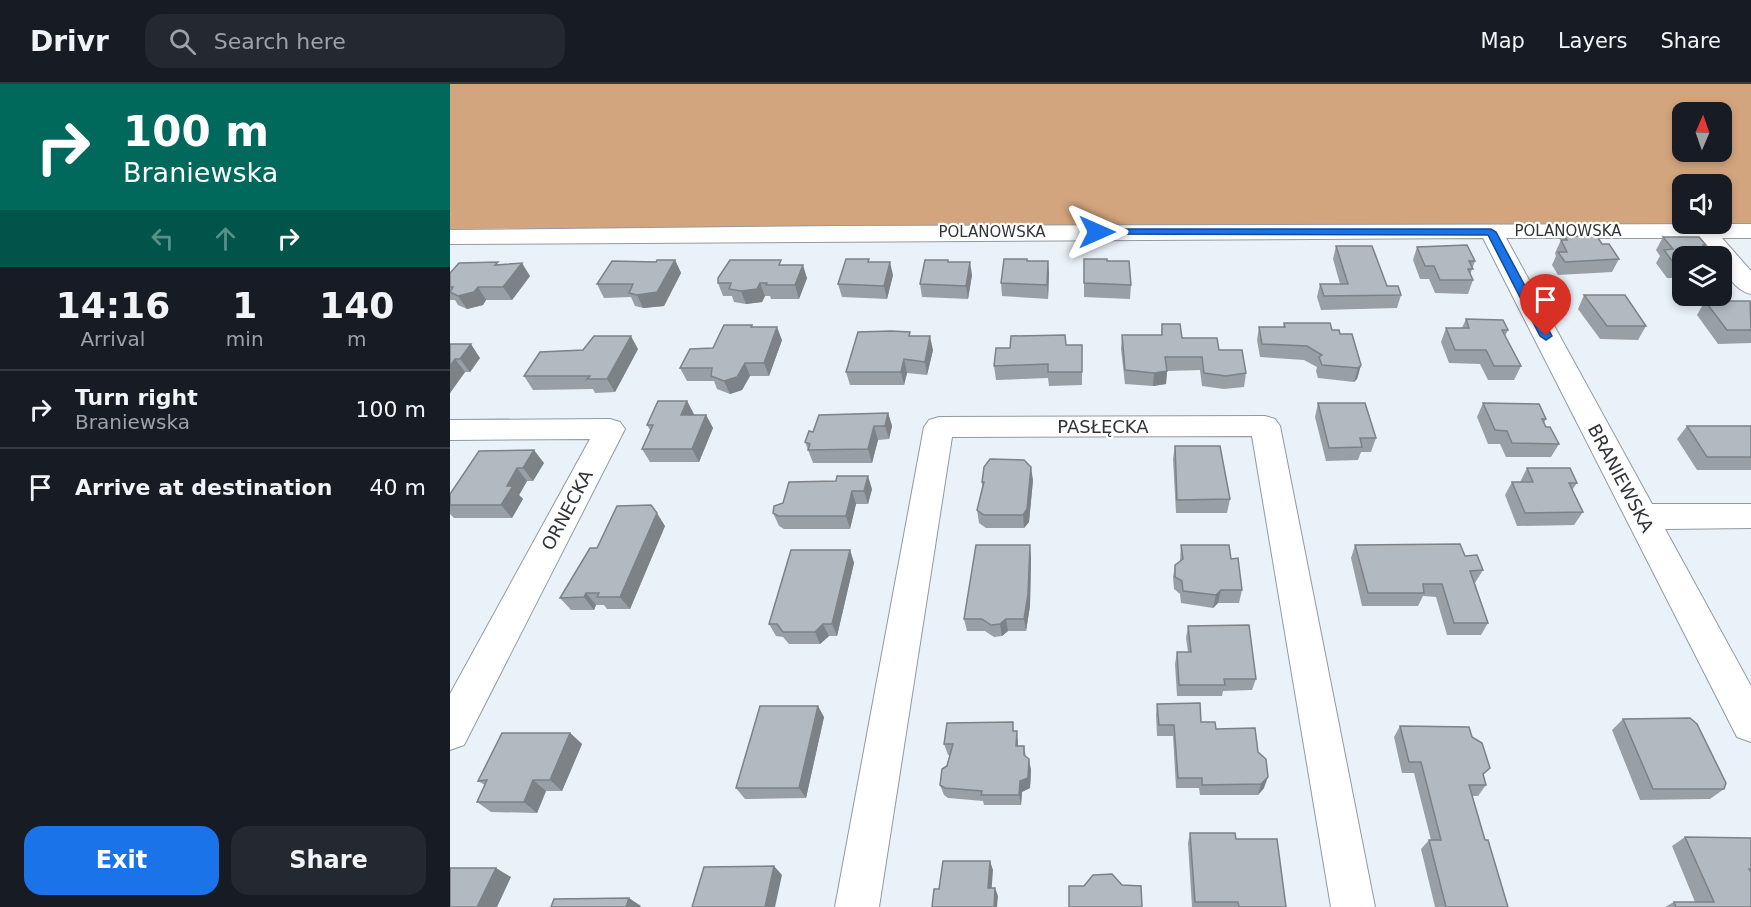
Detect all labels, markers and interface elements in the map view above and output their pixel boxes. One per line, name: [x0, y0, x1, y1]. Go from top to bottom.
search box: [145, 14, 565, 68]
text: Drivr: [30, 25, 109, 58]
icon: search: [166, 25, 199, 58]
text: Search here: [214, 29, 346, 54]
text: Map: [1481, 29, 1525, 53]
text: Layers: [1558, 29, 1627, 53]
text: Share: [1660, 29, 1721, 53]
north arrow: [1672, 102, 1732, 162]
map controls: [1672, 102, 1732, 306]
text: 100 m: [123, 107, 269, 156]
icon: right: [24, 108, 102, 186]
text: Braniewska: [123, 157, 278, 188]
button: sound: [1672, 174, 1732, 234]
position arrow: [1065, 200, 1129, 264]
icon: left: [146, 222, 179, 255]
icon: ahead: [209, 222, 242, 255]
icon: right: [272, 222, 305, 255]
street label: POLANOWSKA: [1514, 222, 1622, 240]
street label: POLANOWSKA: [938, 223, 1046, 241]
button: layers: [1672, 246, 1732, 306]
pin: [1520, 274, 1571, 336]
icon: arrive: [1529, 283, 1562, 316]
text: 14:16: [56, 285, 170, 326]
text: 1: [232, 285, 257, 326]
text: 140: [319, 285, 394, 326]
text: Arrival: [80, 327, 145, 351]
text: min: [226, 327, 264, 351]
text: m: [347, 327, 367, 351]
text: Turn right: [75, 385, 198, 410]
icon: right: [24, 393, 57, 426]
text: 100 m: [356, 397, 426, 422]
text: Braniewska: [75, 410, 190, 434]
street label: PASŁĘCKA: [1057, 416, 1149, 437]
street label: BRANIEWSKA: [1584, 420, 1659, 536]
street label: ORNECKA: [537, 466, 597, 554]
icon: arrive: [24, 471, 57, 504]
text: Arrive at destination: [75, 475, 332, 500]
text: 40 m: [370, 475, 426, 500]
button: Exit: [24, 826, 219, 895]
button: Share: [231, 826, 426, 895]

